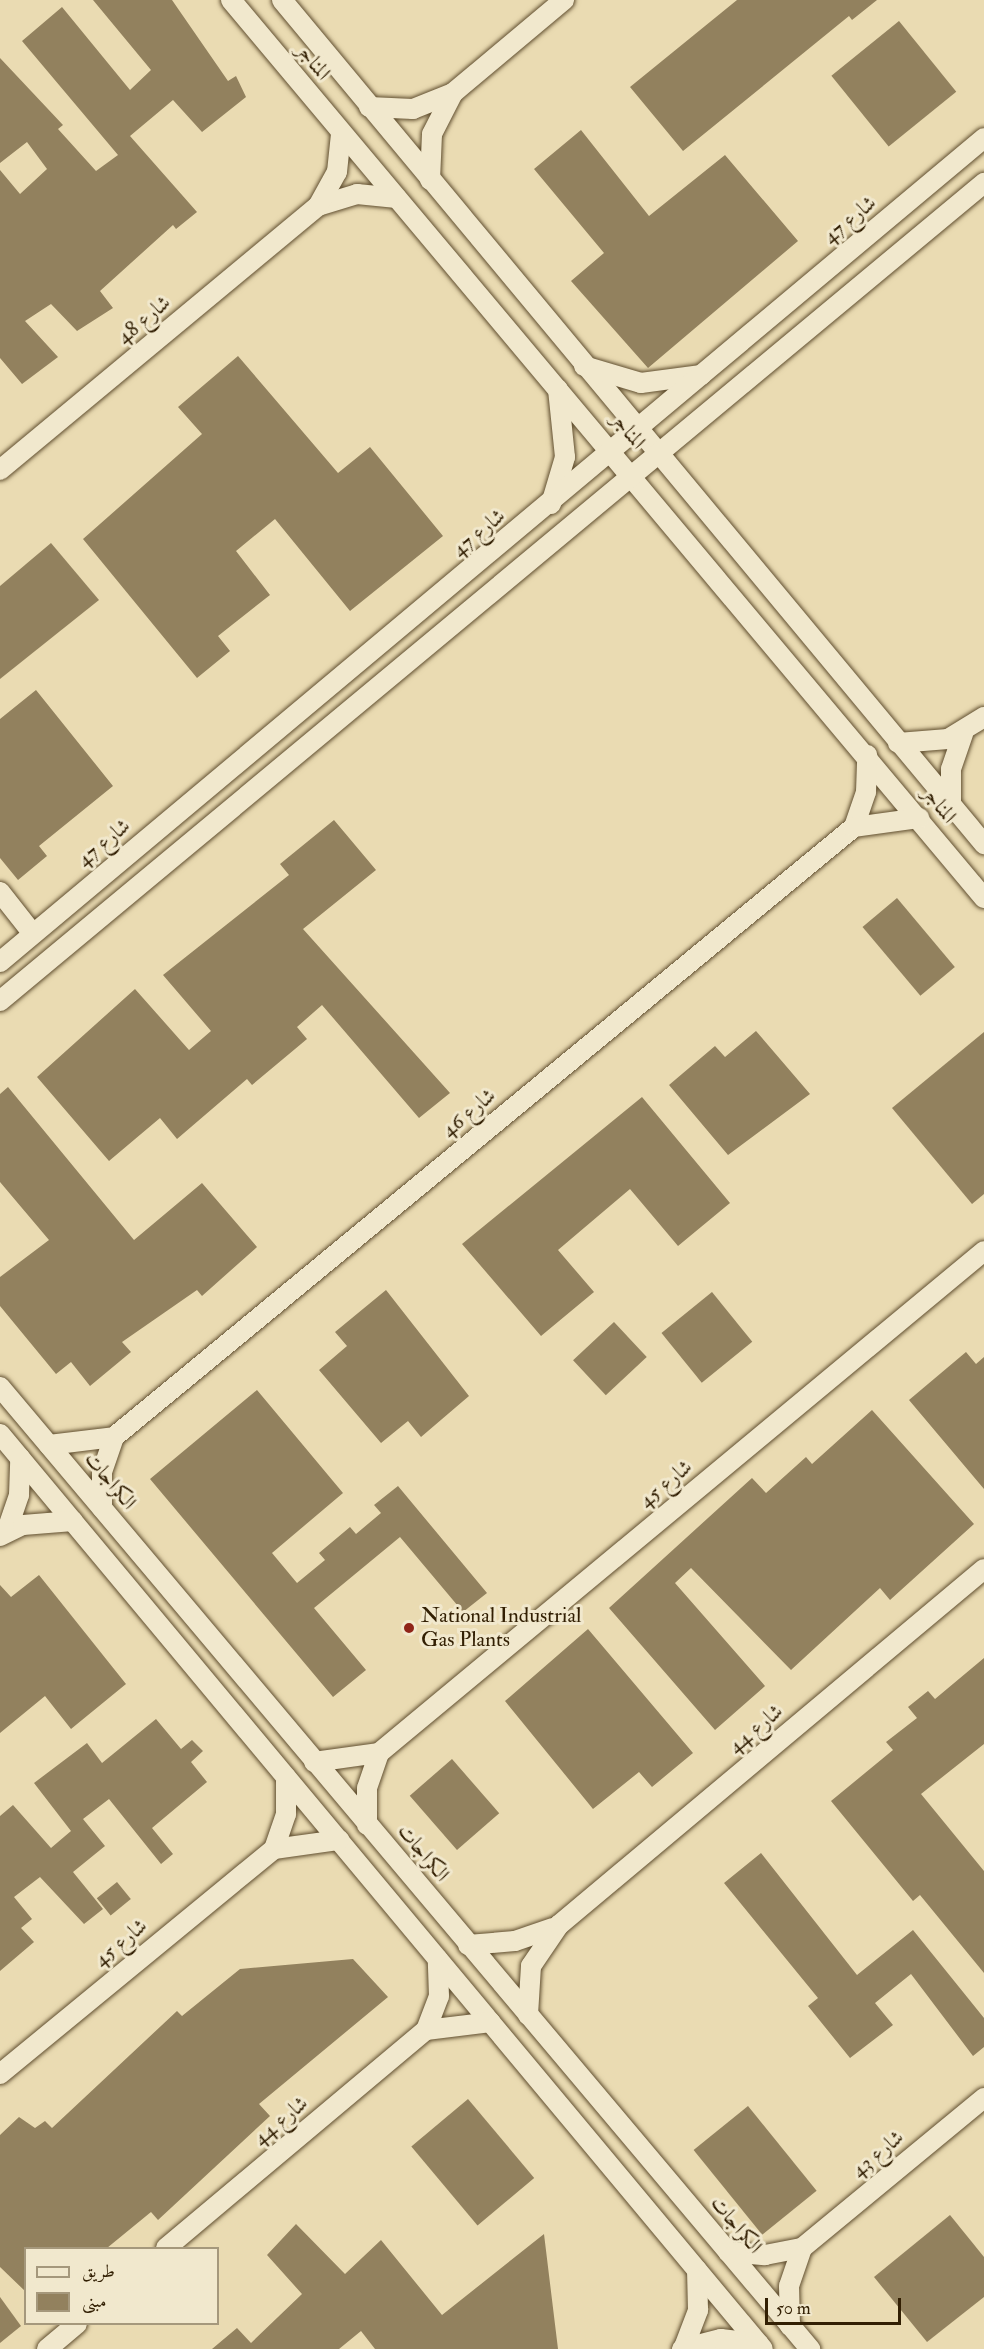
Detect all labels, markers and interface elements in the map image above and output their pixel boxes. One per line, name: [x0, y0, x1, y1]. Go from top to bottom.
street label: المناجر: [290, 38, 336, 86]
street label: شارع 47: [818, 191, 882, 249]
street label: شارع 48: [112, 290, 176, 350]
street label: المناجر: [605, 407, 651, 455]
street label: شارع 47: [447, 504, 511, 562]
street label: المناجر: [917, 781, 961, 829]
street label: شارع 47: [72, 814, 136, 872]
street label: شارع 46: [437, 1083, 501, 1143]
street label: الكراجات: [79, 1447, 141, 1515]
street label: شارع 45: [634, 1455, 698, 1513]
place label: National Industrial Gas Plants: [421, 1603, 581, 1653]
marker: National Industrial Gas Plants: [402, 1621, 416, 1635]
street label: شارع 44: [724, 1699, 788, 1759]
street label: الكراجات: [392, 1819, 454, 1887]
street label: شارع 45: [89, 1914, 153, 1972]
street label: شارع 44: [249, 2091, 313, 2151]
street label: شارع 43: [847, 2125, 909, 2183]
street label: الكراجات: [705, 2191, 767, 2259]
legend: [24, 2247, 219, 2325]
text: طريق: [82, 2260, 115, 2283]
scale bar: [768, 2286, 904, 2324]
text: مبنى: [82, 2290, 107, 2313]
text: 50 m: [776, 2297, 811, 2320]

